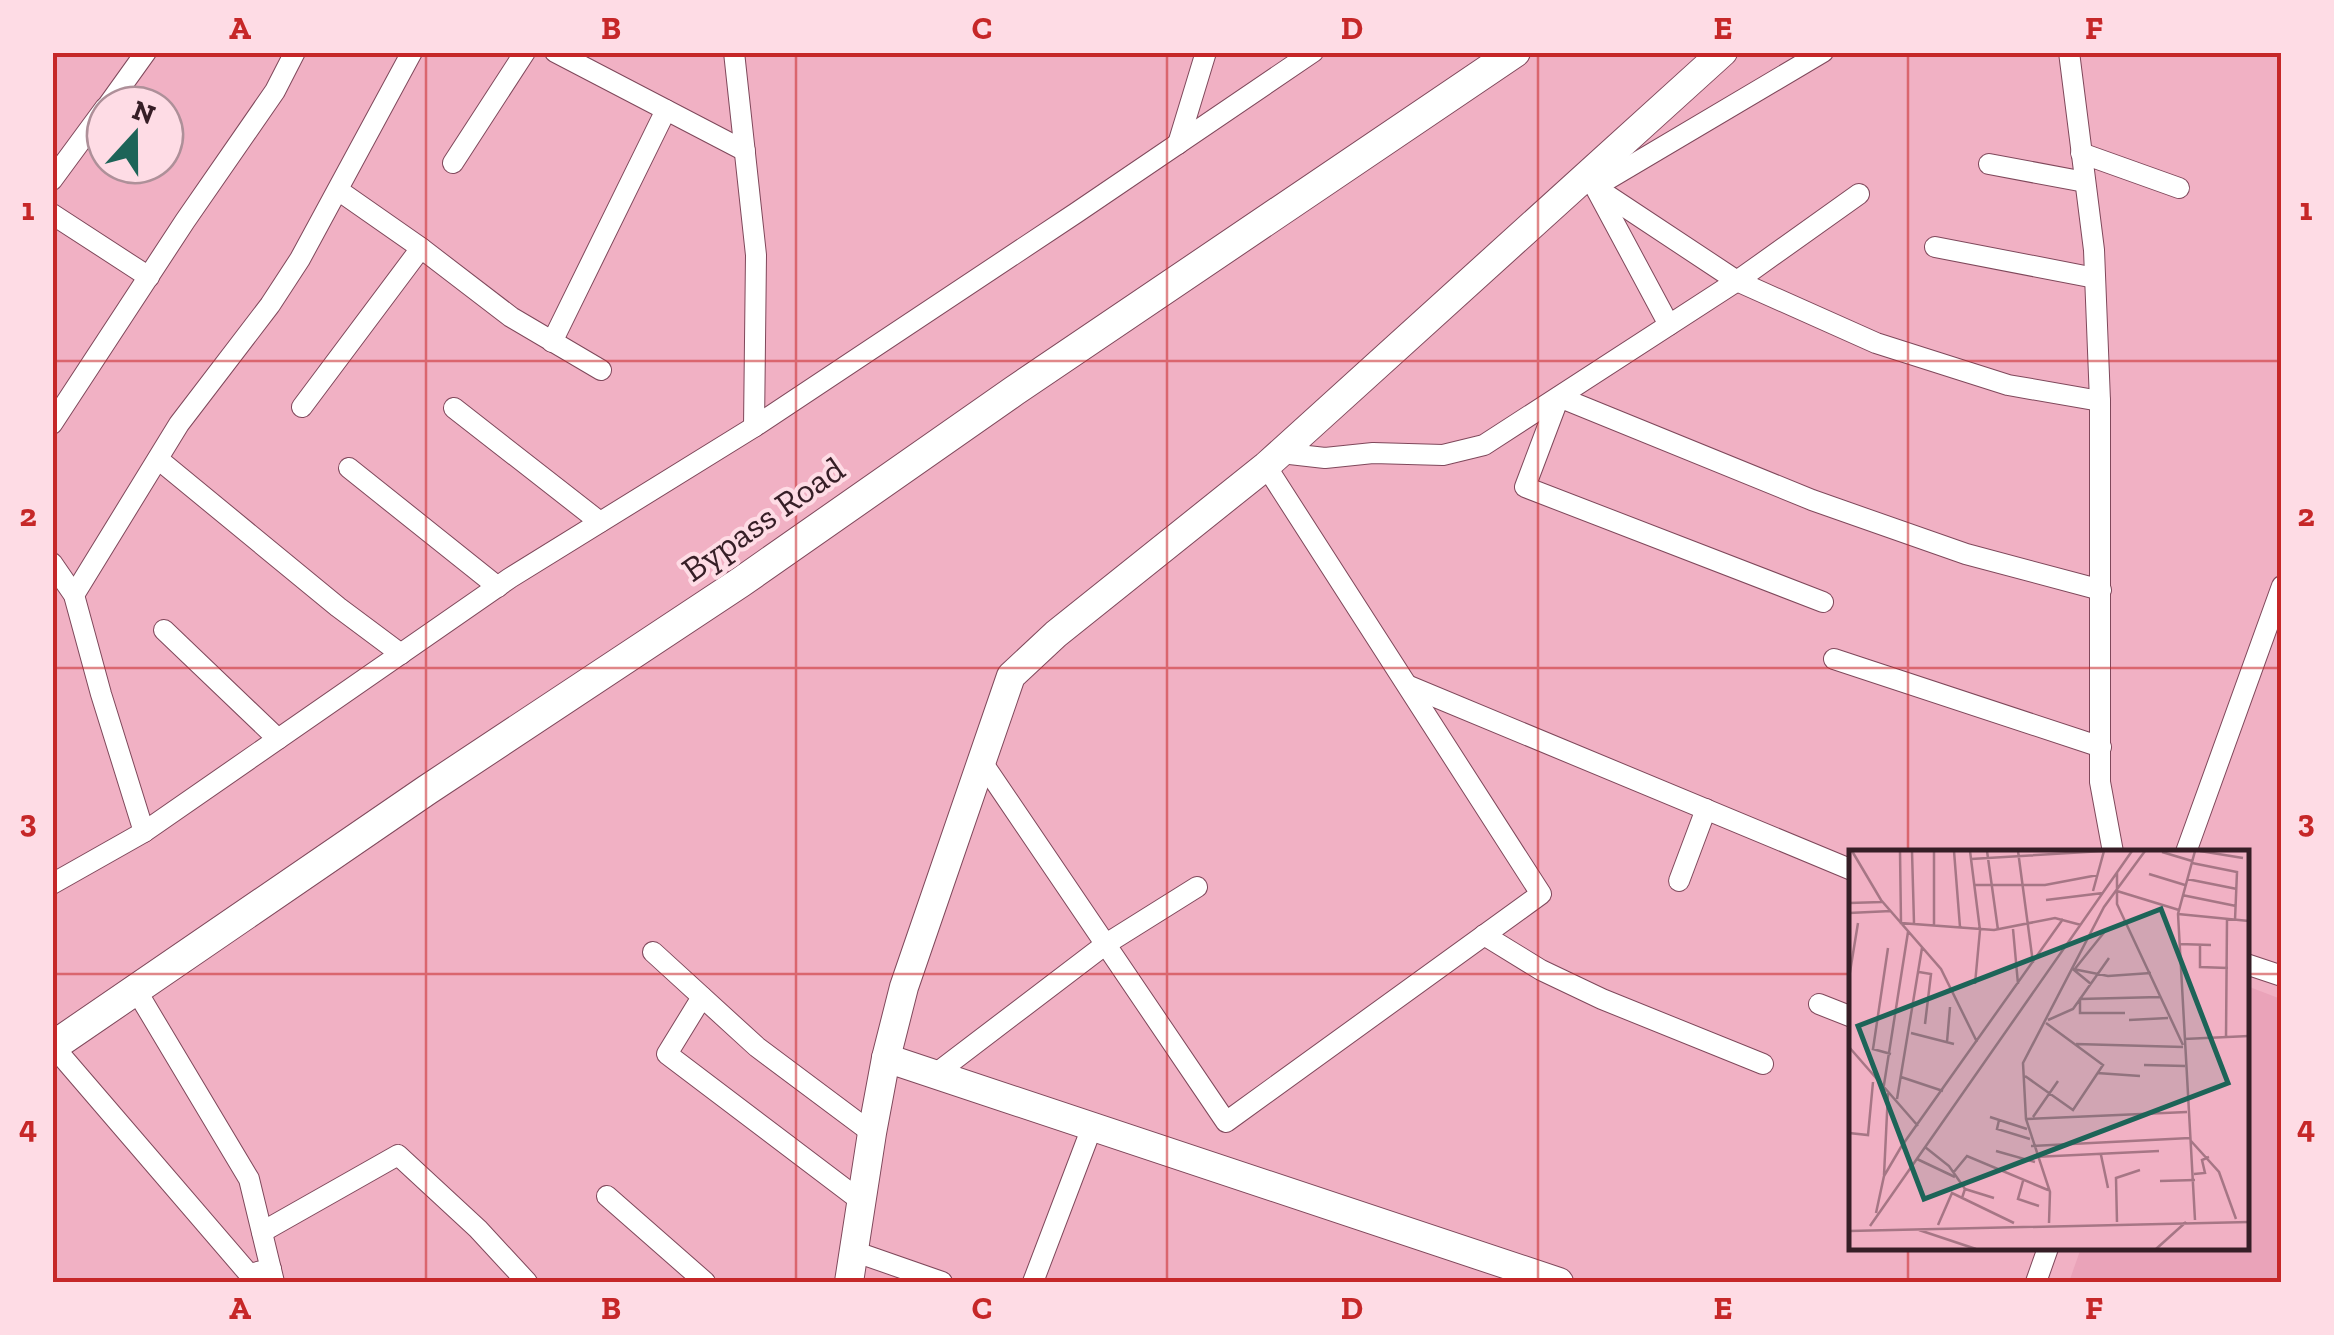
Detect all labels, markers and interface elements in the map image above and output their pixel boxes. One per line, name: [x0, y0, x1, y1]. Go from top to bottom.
text: A: [229, 9, 251, 47]
text: B: [601, 9, 621, 47]
text: C: [972, 9, 992, 47]
text: D: [1341, 9, 1363, 47]
text: E: [1714, 9, 1732, 47]
text: F: [2085, 9, 2103, 47]
north arrow: [85, 85, 185, 185]
text: N: [128, 93, 160, 131]
text: 1: [22, 190, 35, 228]
text: 1: [2300, 190, 2313, 228]
street label: Bypass Road: [674, 448, 852, 590]
text: 2: [19, 496, 37, 534]
text: 2: [2297, 496, 2315, 534]
text: 3: [19, 802, 37, 840]
text: 3: [2297, 802, 2315, 840]
inset map: [1849, 850, 2249, 1250]
text: 4: [19, 1108, 37, 1146]
text: 4: [2297, 1108, 2315, 1146]
text: A: [229, 1289, 251, 1327]
text: B: [601, 1289, 621, 1327]
text: C: [972, 1289, 992, 1327]
text: D: [1341, 1289, 1363, 1327]
text: E: [1714, 1289, 1732, 1327]
text: F: [2085, 1289, 2103, 1327]

